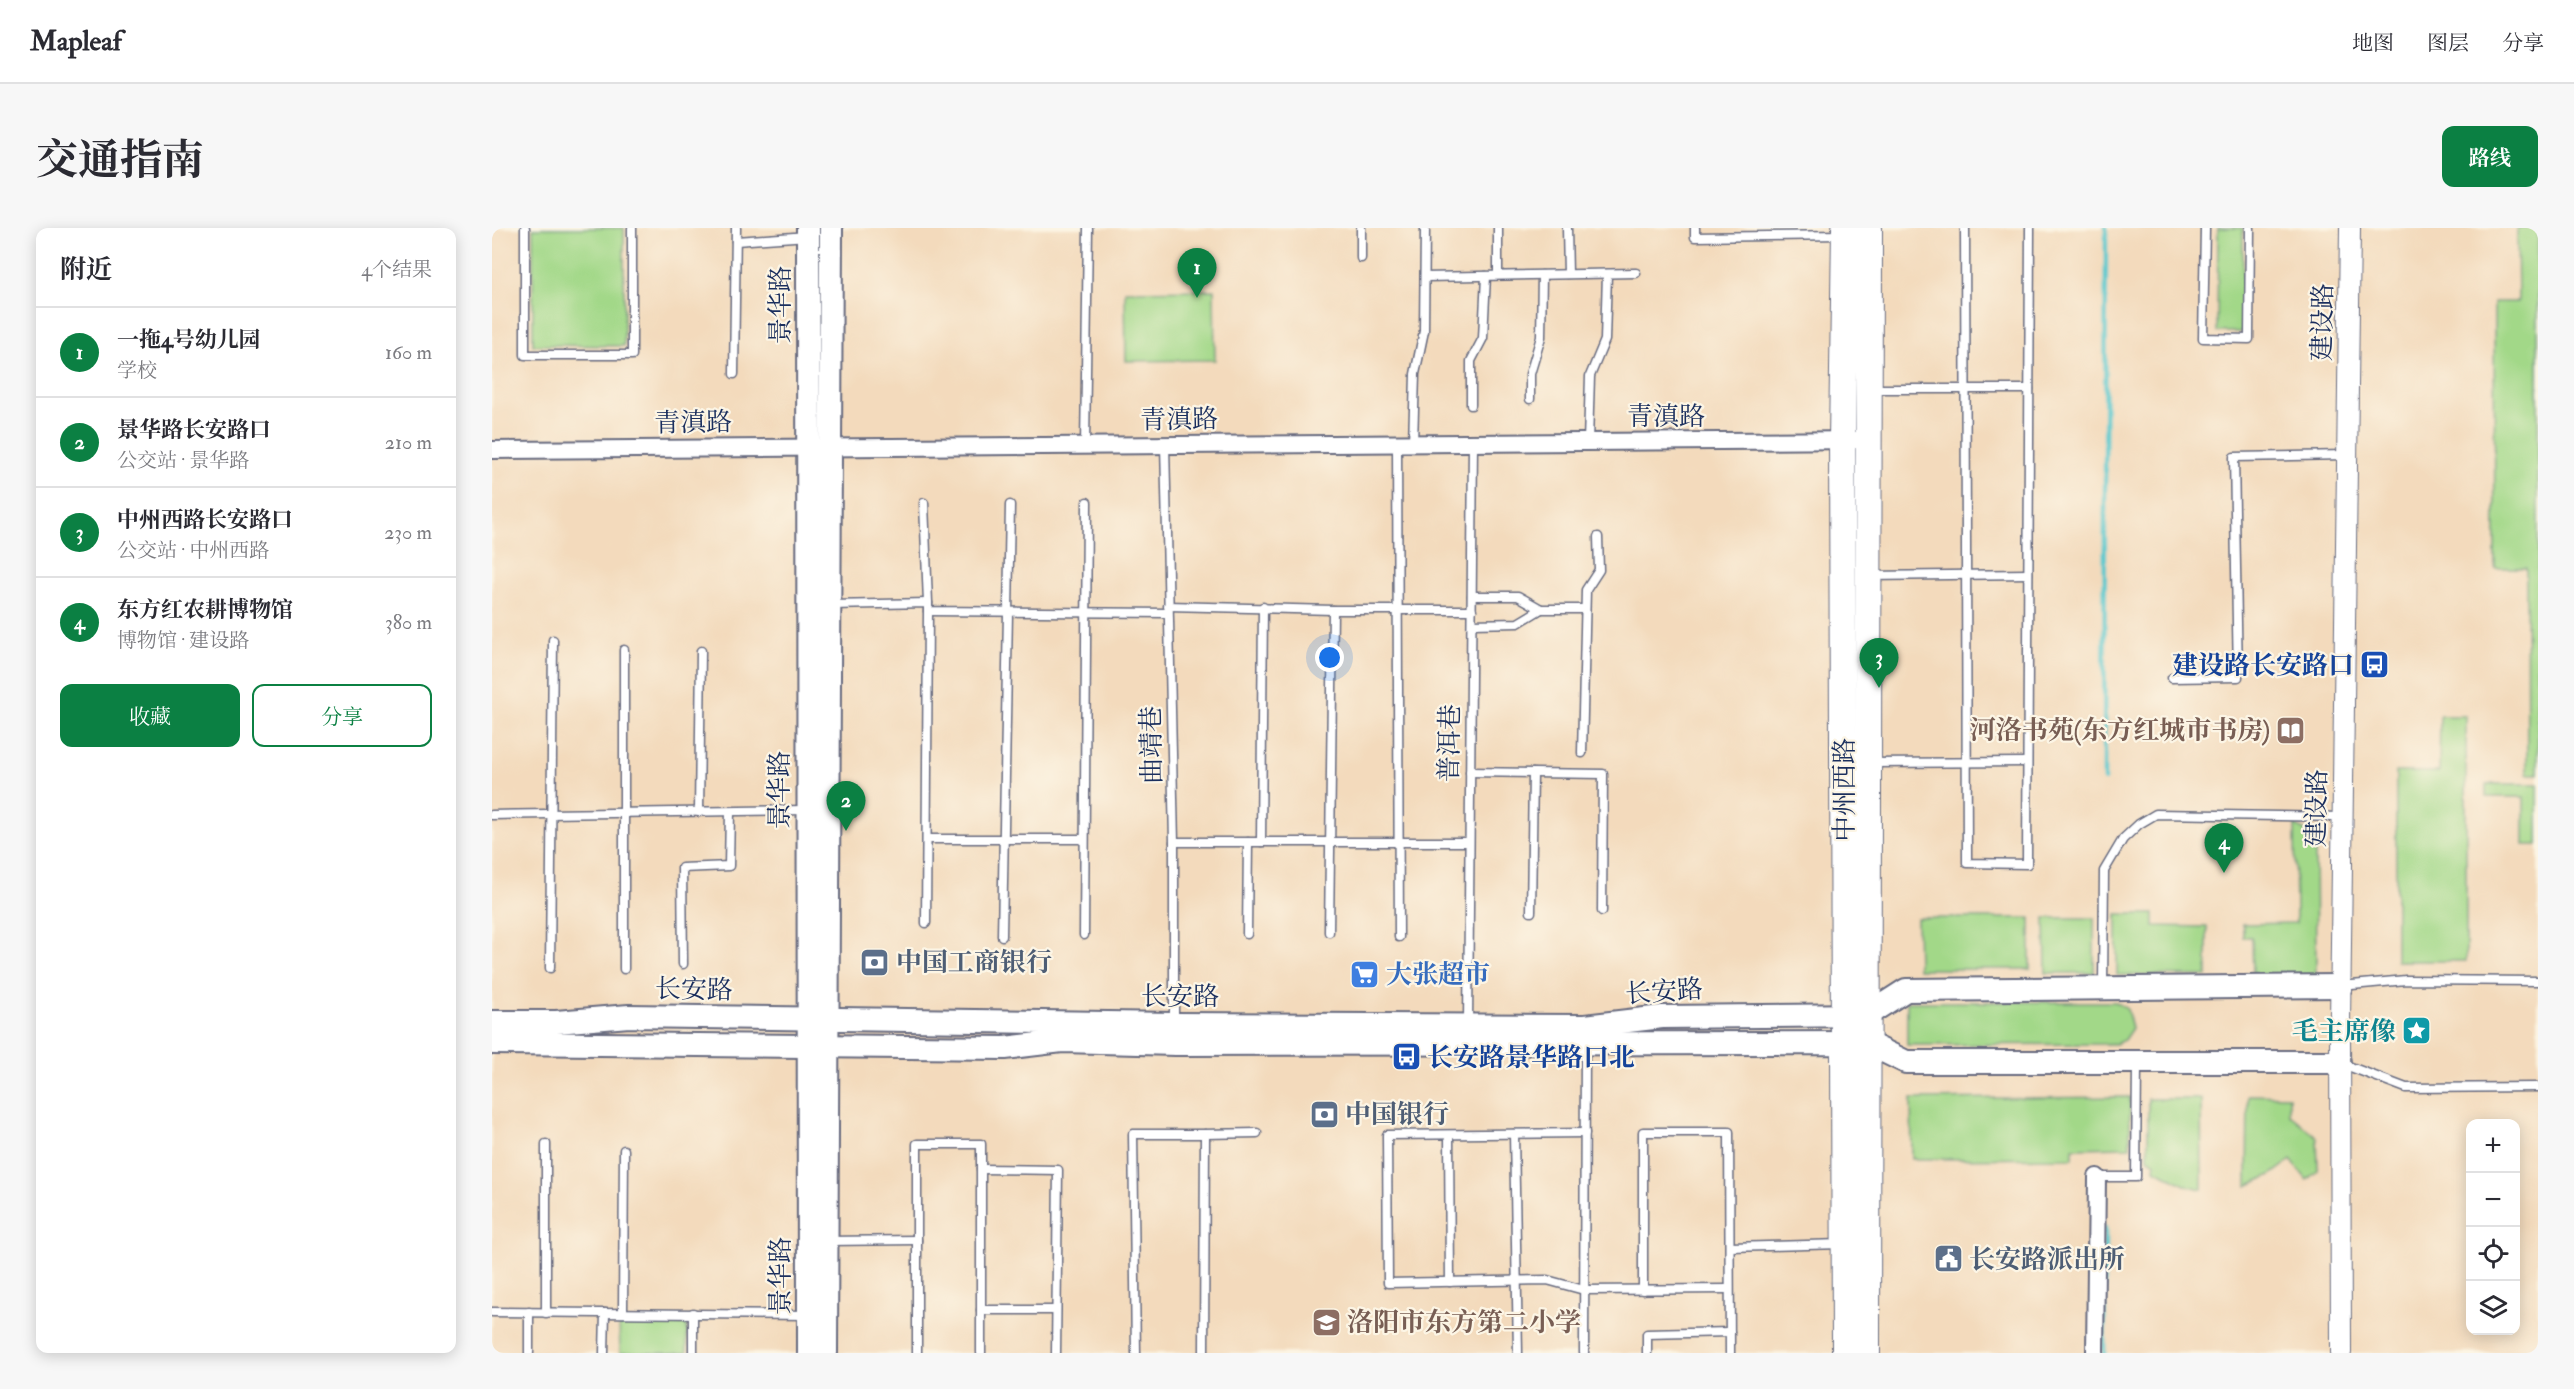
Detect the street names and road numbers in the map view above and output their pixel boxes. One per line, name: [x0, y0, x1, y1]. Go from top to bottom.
street label: 景华路: [765, 266, 797, 344]
street label: 建设路: [2306, 283, 2340, 361]
street label: 青滇路: [1627, 401, 1705, 433]
street label: 青滇路: [1140, 403, 1218, 437]
street label: 青滇路: [654, 406, 732, 440]
street label: 普洱巷: [1433, 704, 1467, 782]
street label: 曲靖巷: [1135, 706, 1169, 784]
street label: 中州西路: [1829, 738, 1861, 842]
street label: 景华路: [764, 751, 796, 829]
street label: 建设路: [2300, 769, 2334, 847]
street label: 长安路: [655, 973, 733, 1007]
street label: 长安路: [1624, 973, 1704, 1011]
street label: 长安路: [1141, 981, 1219, 1013]
street label: 景华路: [765, 1237, 797, 1315]

